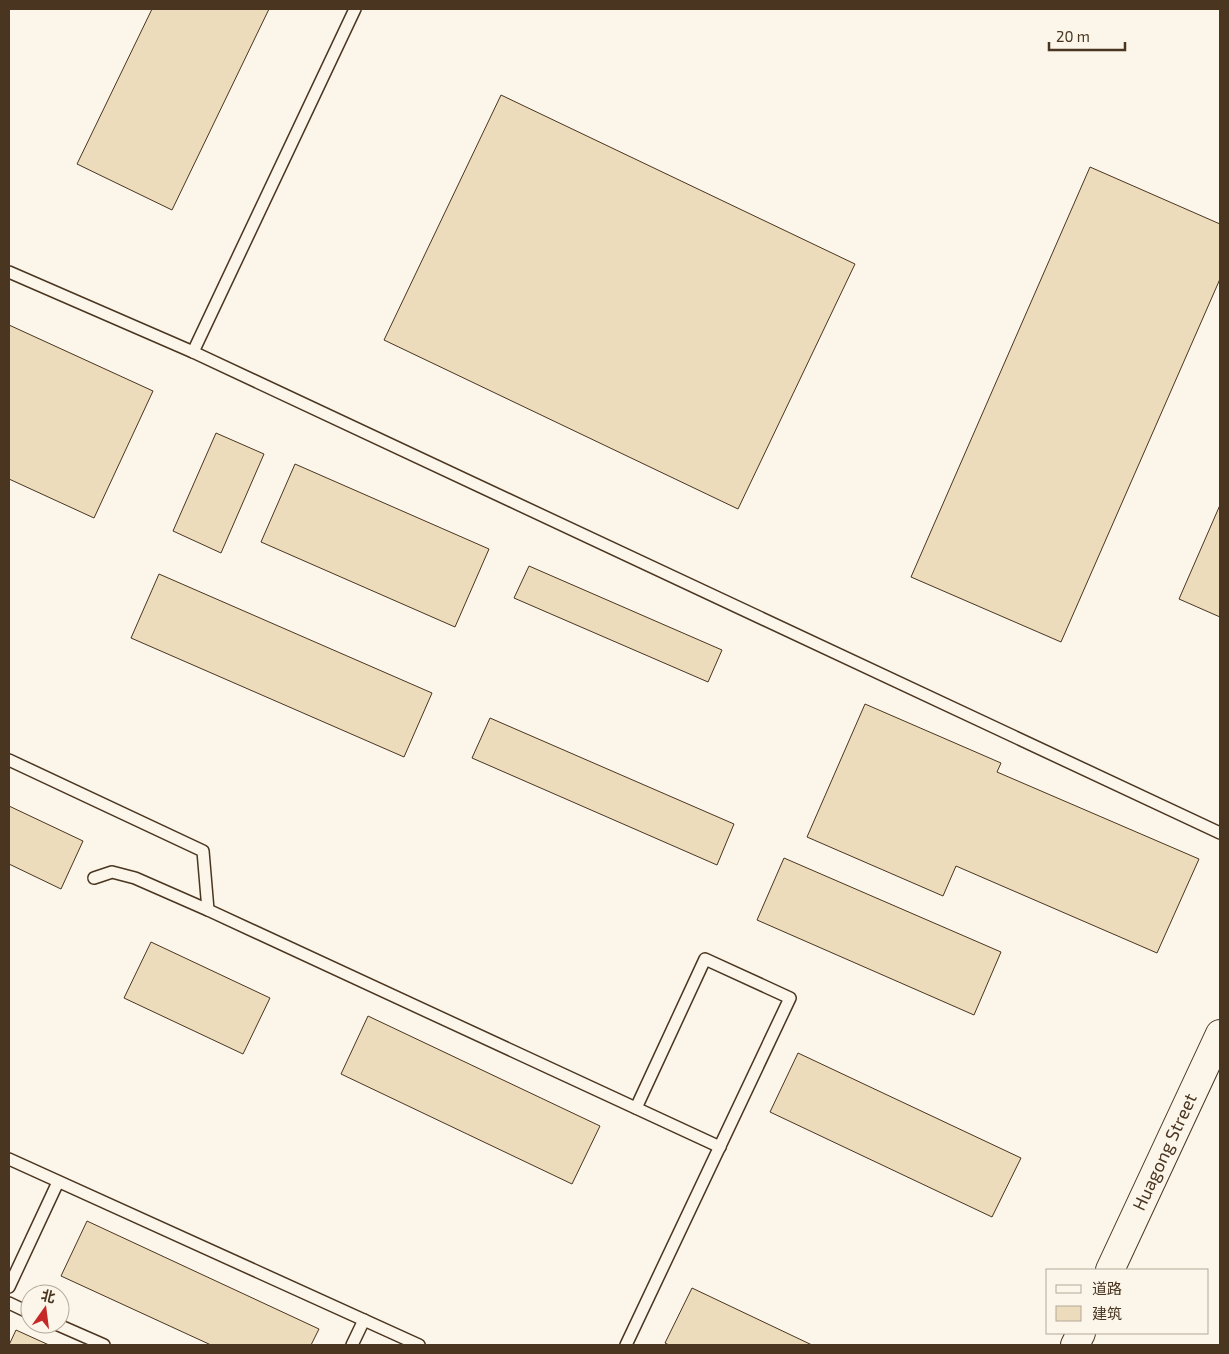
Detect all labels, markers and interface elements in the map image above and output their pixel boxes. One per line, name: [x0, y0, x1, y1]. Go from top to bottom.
scale bar: [1049, 20, 1125, 52]
text: 20 m: [1056, 27, 1090, 45]
street label: Huagong Street: [1127, 1089, 1201, 1214]
legend: [1046, 1269, 1209, 1334]
text: 道路: [1092, 1279, 1122, 1297]
north arrow: [20, 1284, 70, 1334]
text: 北: [39, 1286, 57, 1306]
text: 建筑: [1092, 1304, 1122, 1322]

